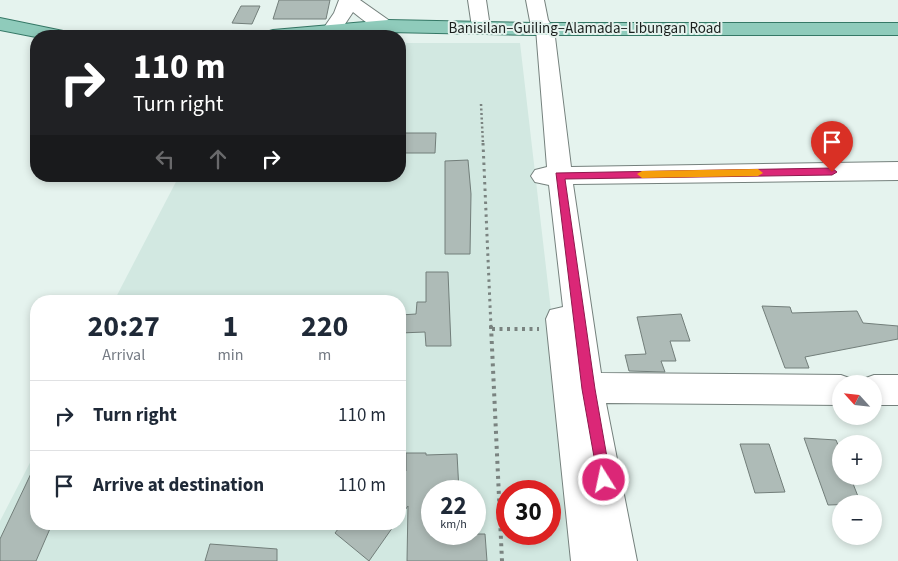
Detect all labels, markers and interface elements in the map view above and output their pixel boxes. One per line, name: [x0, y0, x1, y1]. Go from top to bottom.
street label: Banisilan–Guiling–Alamada–Libungan Road: [448, 18, 722, 39]
text: 110 m: [133, 42, 225, 92]
icon: right: [50, 50, 115, 115]
text: Turn right: [133, 88, 223, 120]
pin: [811, 121, 853, 172]
icon: arrive: [818, 128, 846, 156]
icon: left: [151, 145, 179, 173]
icon: ahead: [204, 145, 232, 173]
icon: right: [257, 145, 285, 173]
text: 20:27: [88, 305, 160, 348]
text: 1: [222, 305, 238, 348]
text: 220: [301, 305, 348, 348]
text: Arrival: [102, 344, 145, 366]
text: min: [217, 344, 243, 366]
text: m: [318, 344, 331, 366]
north arrow: [832, 375, 882, 425]
map controls: [832, 375, 882, 545]
icon: right: [50, 402, 78, 430]
text: Turn right: [93, 402, 177, 429]
text: 110 m: [338, 402, 386, 429]
button: +: [832, 435, 882, 485]
position arrow: [577, 453, 629, 505]
icon: arrive: [50, 472, 78, 500]
text: Arrive at destination: [93, 472, 264, 499]
text: 110 m: [338, 472, 386, 499]
speed limit sign: 30: [496, 480, 561, 545]
text: 22: [440, 488, 467, 524]
button: −: [832, 495, 882, 545]
text: km/h: [440, 516, 467, 533]

